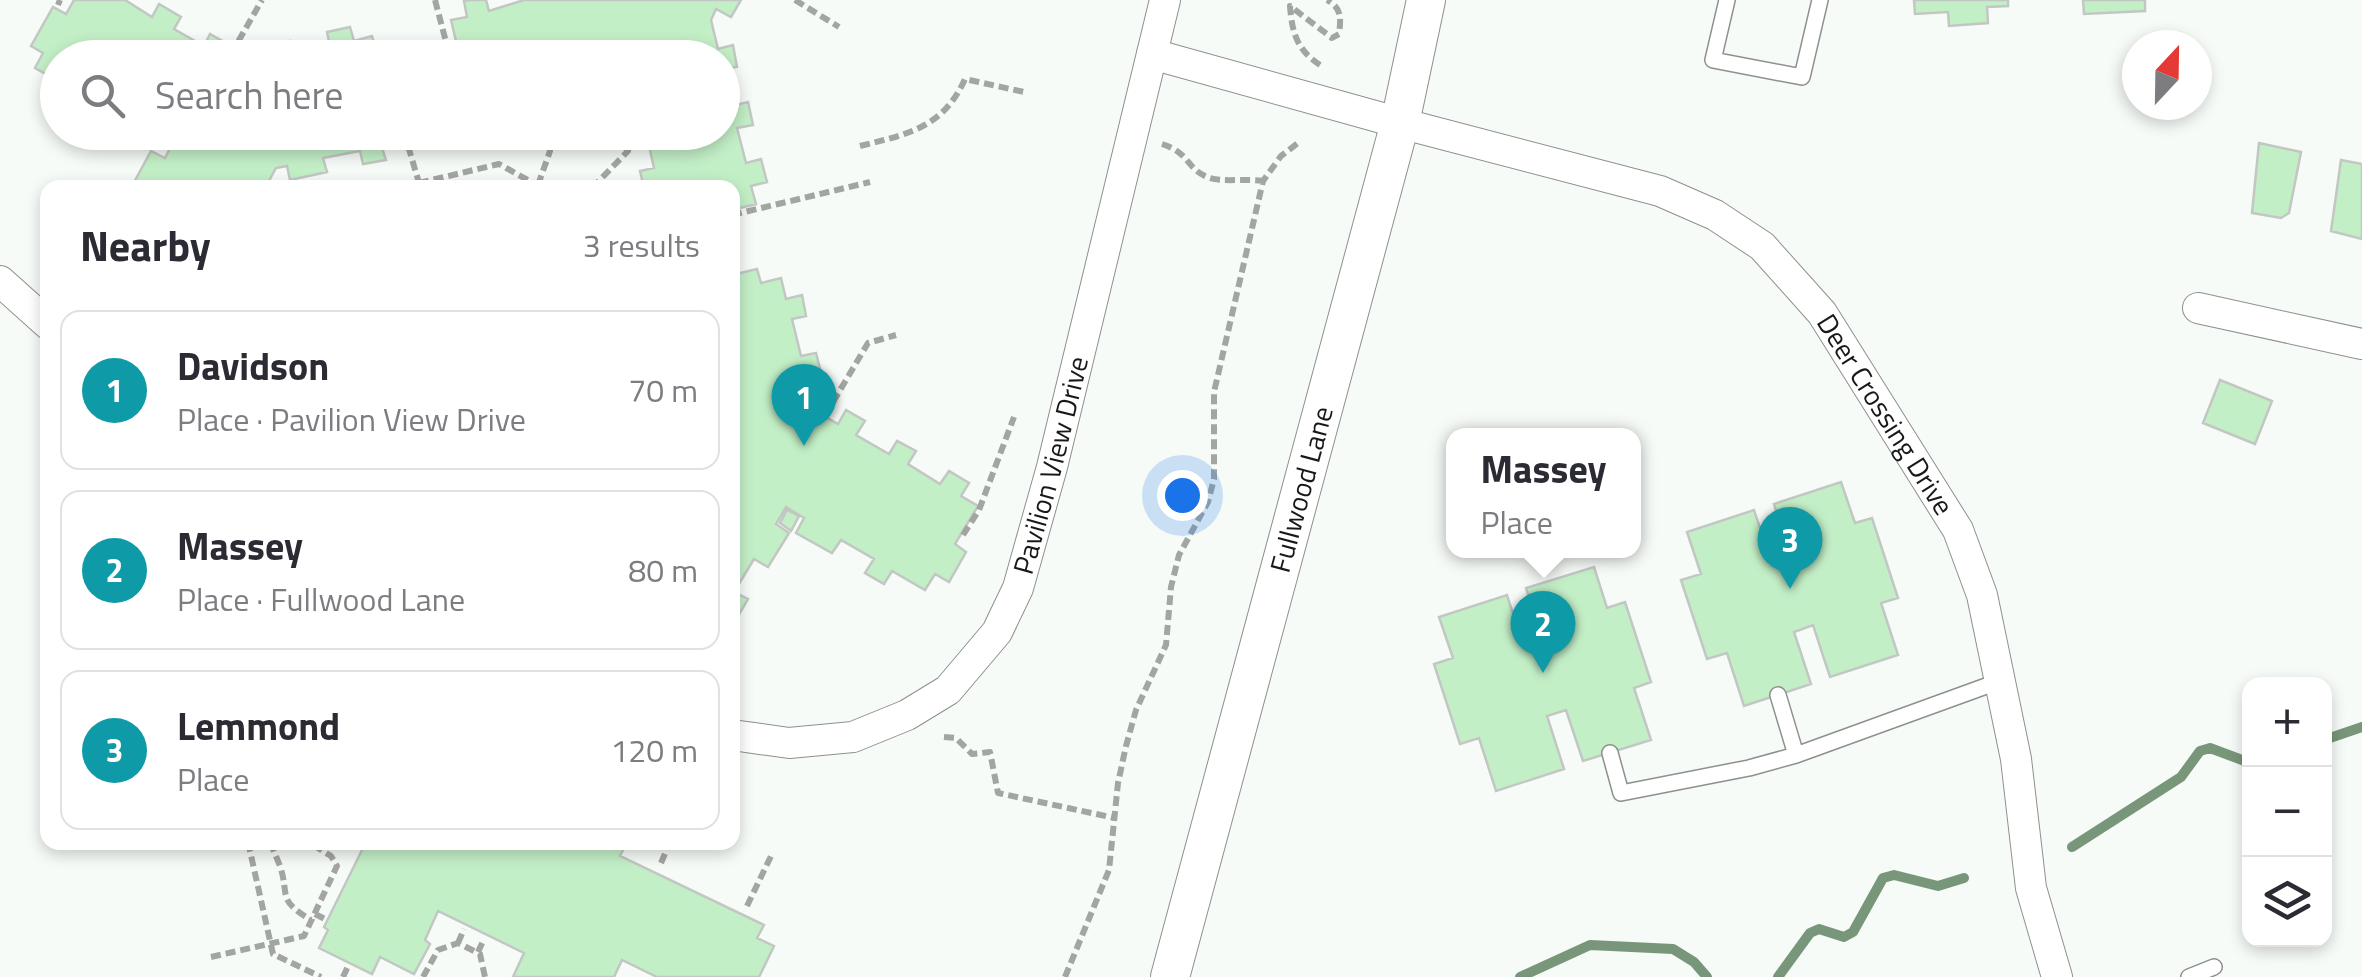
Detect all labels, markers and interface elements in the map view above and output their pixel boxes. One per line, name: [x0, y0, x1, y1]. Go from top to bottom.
north arrow: [2122, 30, 2212, 120]
search box: [40, 40, 740, 150]
text: Search here: [155, 66, 343, 124]
icon: search: [75, 68, 130, 123]
text: Nearby: [80, 213, 211, 277]
text: 3 results: [583, 221, 700, 269]
street label: Deer Crossing Drive: [1806, 305, 1965, 523]
text: Davidson: [177, 337, 329, 395]
street label: Pavilion View Drive: [1001, 352, 1099, 579]
pin: 1: [772, 364, 836, 446]
text: 1: [106, 366, 123, 414]
text: 70 m: [628, 366, 698, 414]
text: Place · Pavilion View Drive: [177, 395, 526, 443]
street label: Fullwood Lane: [1258, 401, 1344, 577]
popup: [1446, 428, 1641, 558]
text: Massey: [1481, 440, 1606, 498]
your location: [1157, 470, 1208, 521]
text: Place: [1481, 498, 1553, 546]
pin: 3: [1758, 506, 1822, 589]
text: Massey: [177, 517, 303, 575]
text: 2: [106, 546, 123, 594]
text: 80 m: [628, 546, 698, 594]
text: Place · Fullwood Lane: [177, 575, 465, 623]
pin: 2: [1510, 590, 1576, 673]
map controls: [2242, 677, 2332, 947]
button: +: [2242, 677, 2332, 767]
text: Lemmond: [177, 697, 340, 755]
text: 3: [106, 726, 123, 774]
text: 120 m: [610, 726, 698, 774]
text: Place: [177, 755, 249, 803]
button: −: [2242, 767, 2332, 857]
button: layers: [2242, 857, 2332, 947]

